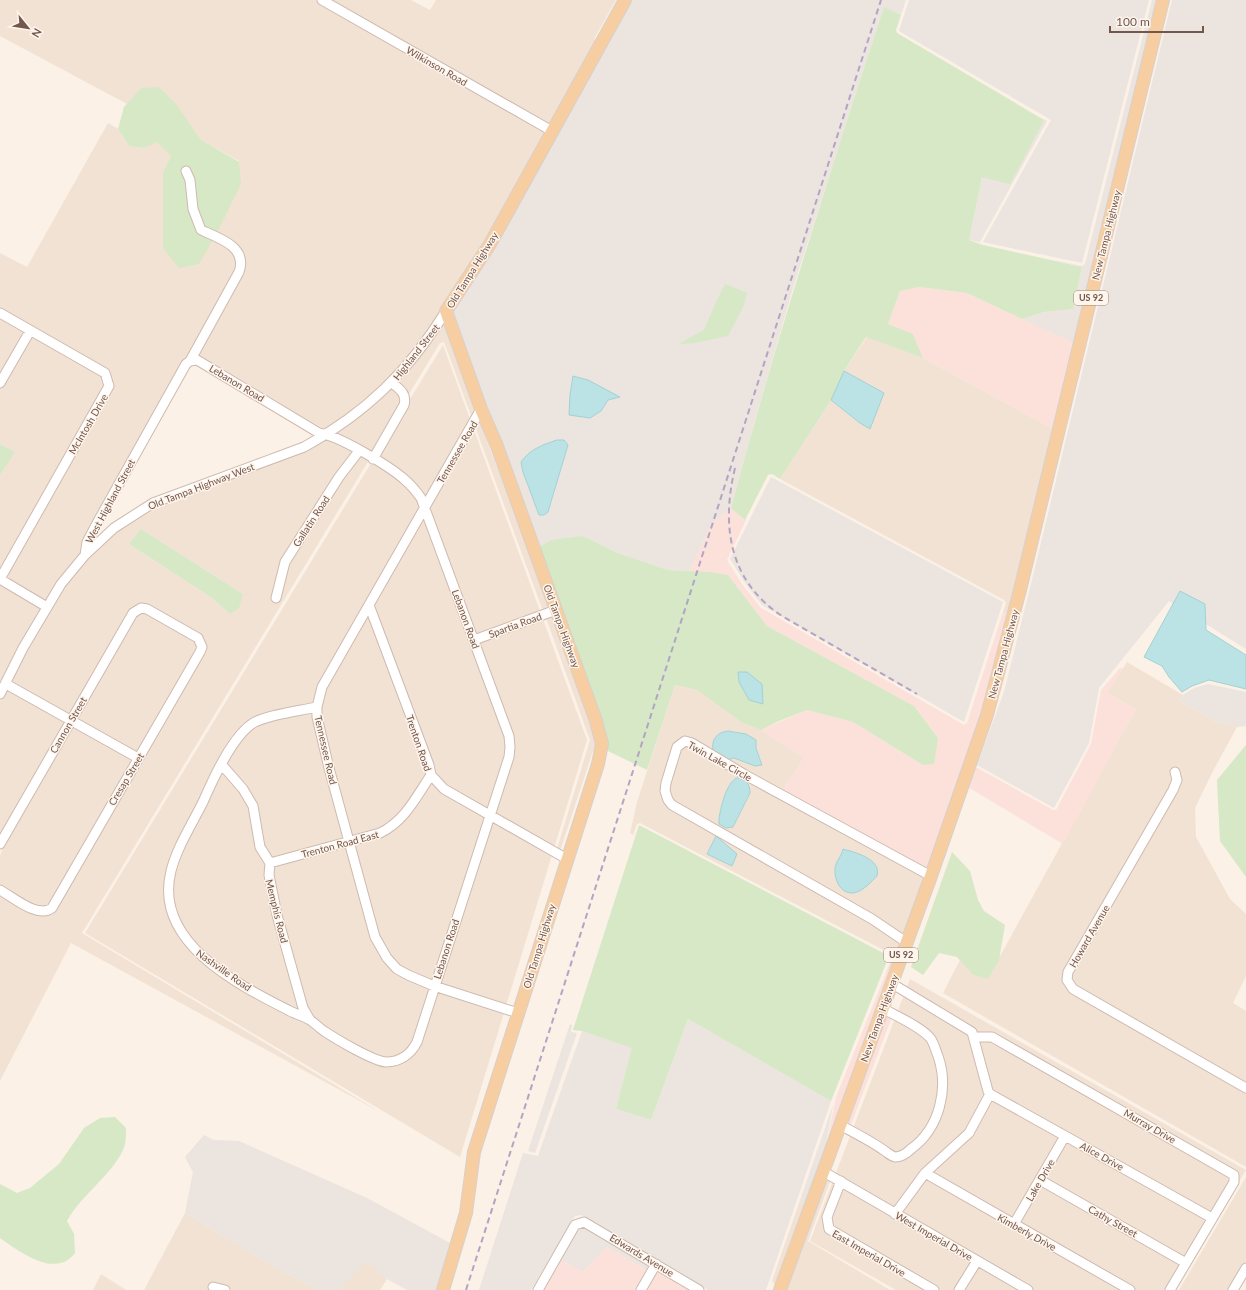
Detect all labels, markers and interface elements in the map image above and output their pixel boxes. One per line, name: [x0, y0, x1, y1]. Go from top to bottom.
north arrow: [8, 8, 48, 48]
scale bar: [1110, 8, 1203, 34]
text: 100 m: [1116, 14, 1150, 29]
text: N: [29, 26, 45, 40]
street label: Wilkinson Road: [404, 44, 470, 88]
street label: New Tampa Highway: [1089, 188, 1123, 281]
street label: Old Tampa Highway: [444, 229, 501, 310]
road number: US 92: [1074, 291, 1108, 305]
street label: Highland Street: [390, 321, 442, 383]
street label: Lebanon Road: [207, 362, 267, 404]
street label: McIntosh Drive: [66, 392, 110, 456]
street label: Tennessee Road: [434, 419, 480, 485]
street label: West Highland Street: [83, 456, 137, 545]
street label: Old Tampa Highway West: [146, 460, 256, 512]
street label: Gallatin Road: [290, 493, 332, 549]
street label: Old Tampa Highway: [541, 583, 583, 670]
street label: Lebanon Road: [450, 588, 482, 650]
street label: New Tampa Highway: [985, 607, 1021, 700]
street label: Spartia Road: [487, 610, 543, 640]
street label: Cannon Street: [47, 694, 89, 755]
street label: Trenton Road: [404, 713, 434, 773]
street label: Tennessee Road: [312, 714, 340, 786]
street label: Twin Lake Circle: [686, 739, 754, 783]
street label: Cresap Street: [106, 750, 147, 807]
street label: Trenton Road East: [300, 828, 380, 860]
street label: Memphis Road: [263, 878, 291, 944]
street label: Old Tampa Highway: [520, 901, 558, 990]
street label: Howard Avenue: [1066, 903, 1112, 969]
street label: Lebanon Road: [431, 918, 461, 980]
street label: Nashville Road: [194, 947, 254, 993]
road number: US 92: [884, 948, 918, 962]
street label: New Tampa Highway: [858, 972, 901, 1063]
street label: Murray Drive: [1122, 1106, 1178, 1146]
street label: Alice Drive: [1078, 1139, 1126, 1173]
street label: Lake Drive: [1023, 1157, 1057, 1203]
street label: Cathy Street: [1086, 1203, 1140, 1240]
street label: West Imperial Drive: [893, 1209, 975, 1263]
street label: Kimberly Drive: [995, 1211, 1059, 1253]
street label: East Imperial Drive: [830, 1227, 908, 1279]
street label: Edwards Avenue: [608, 1231, 676, 1279]

